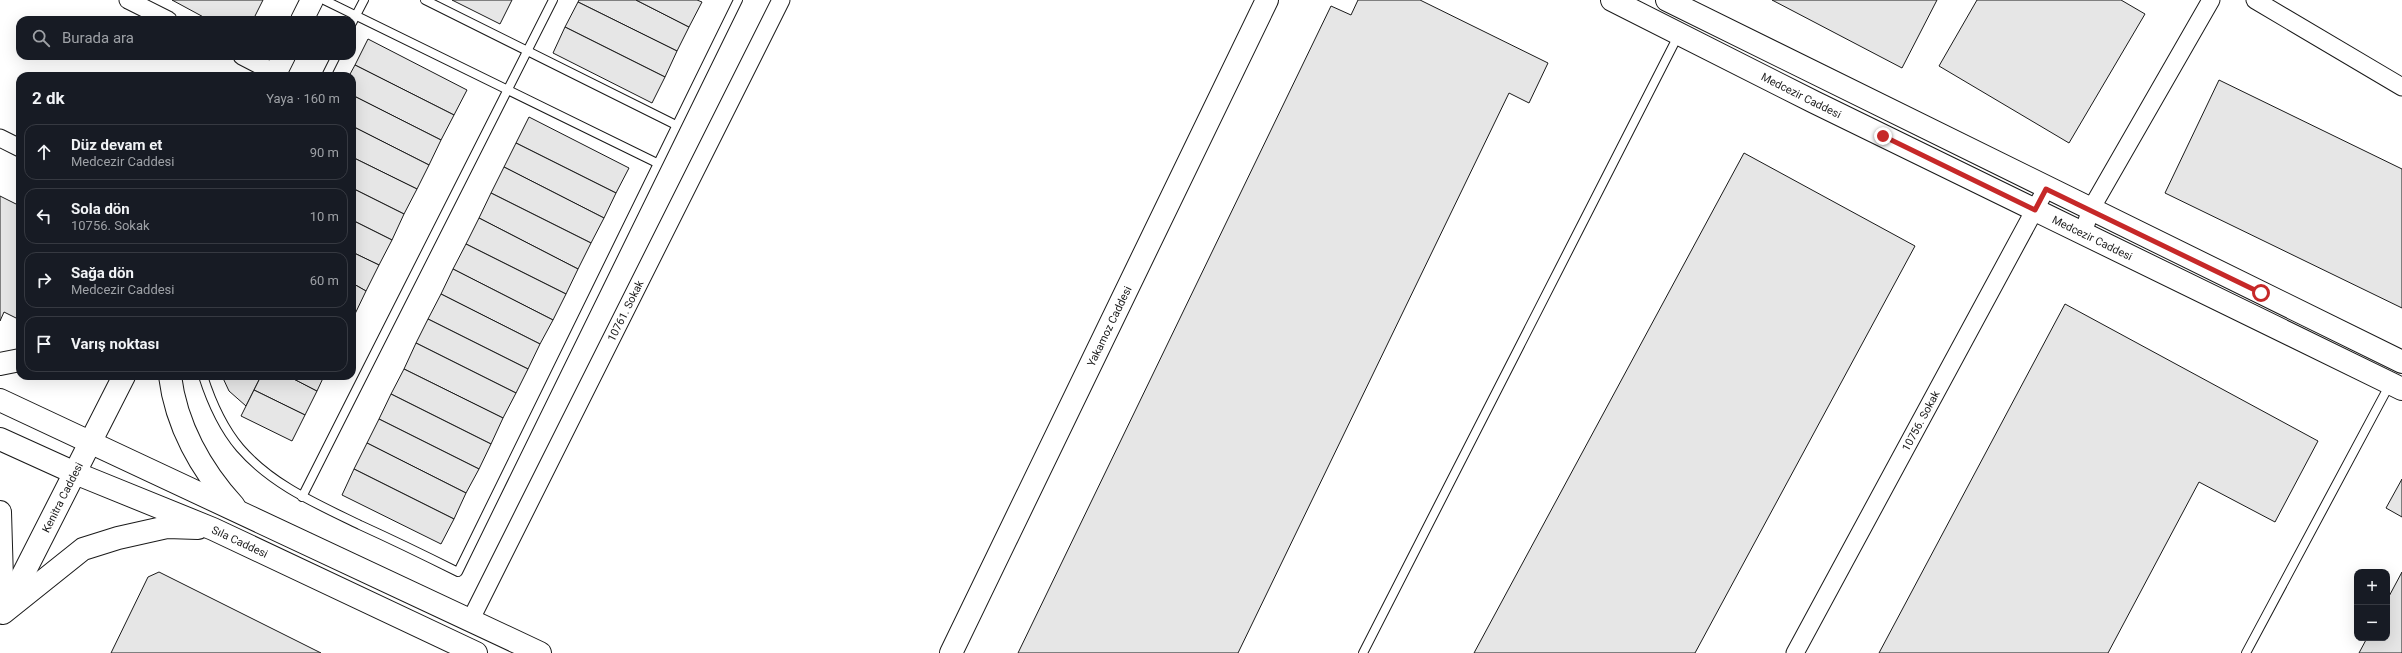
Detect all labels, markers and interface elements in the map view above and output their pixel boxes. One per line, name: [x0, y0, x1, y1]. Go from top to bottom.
search box: [16, 16, 356, 60]
icon: search: [30, 27, 52, 49]
text: Burada ara: [62, 29, 134, 47]
street label: Medcezir Caddesi: [1759, 70, 1843, 121]
text: 2 dk: [32, 88, 65, 108]
text: Yaya · 160 m: [266, 91, 340, 106]
route end: [1874, 127, 1892, 145]
text: Düz devam et: [71, 136, 162, 154]
icon: ahead: [33, 141, 55, 163]
text: 90 m: [310, 145, 339, 160]
text: Medcezir Caddesi: [71, 154, 174, 169]
text: Sola dön: [71, 200, 130, 218]
icon: left: [33, 205, 55, 227]
text: 10 m: [310, 209, 339, 224]
street label: Medcezir Caddesi: [2050, 213, 2135, 263]
text: 10756. Sokak: [71, 218, 150, 233]
text: Sağa dön: [71, 264, 134, 282]
icon: right: [33, 269, 55, 291]
text: 60 m: [310, 273, 339, 288]
street label: 10761. Sokak: [605, 278, 646, 343]
text: Medcezir Caddesi: [71, 282, 174, 297]
street label: Yakamoz Caddesi: [1084, 284, 1134, 369]
route start: [2252, 284, 2270, 302]
icon: arrive: [33, 333, 55, 355]
text: Varış noktası: [71, 335, 159, 353]
street label: 10756. Sokak: [1899, 388, 1942, 453]
street label: Kenitra Caddesi: [39, 460, 86, 535]
street label: Sıla Caddesi: [210, 523, 270, 560]
map controls: [2354, 569, 2390, 641]
button: +: [2354, 569, 2390, 605]
button: −: [2354, 605, 2390, 641]

